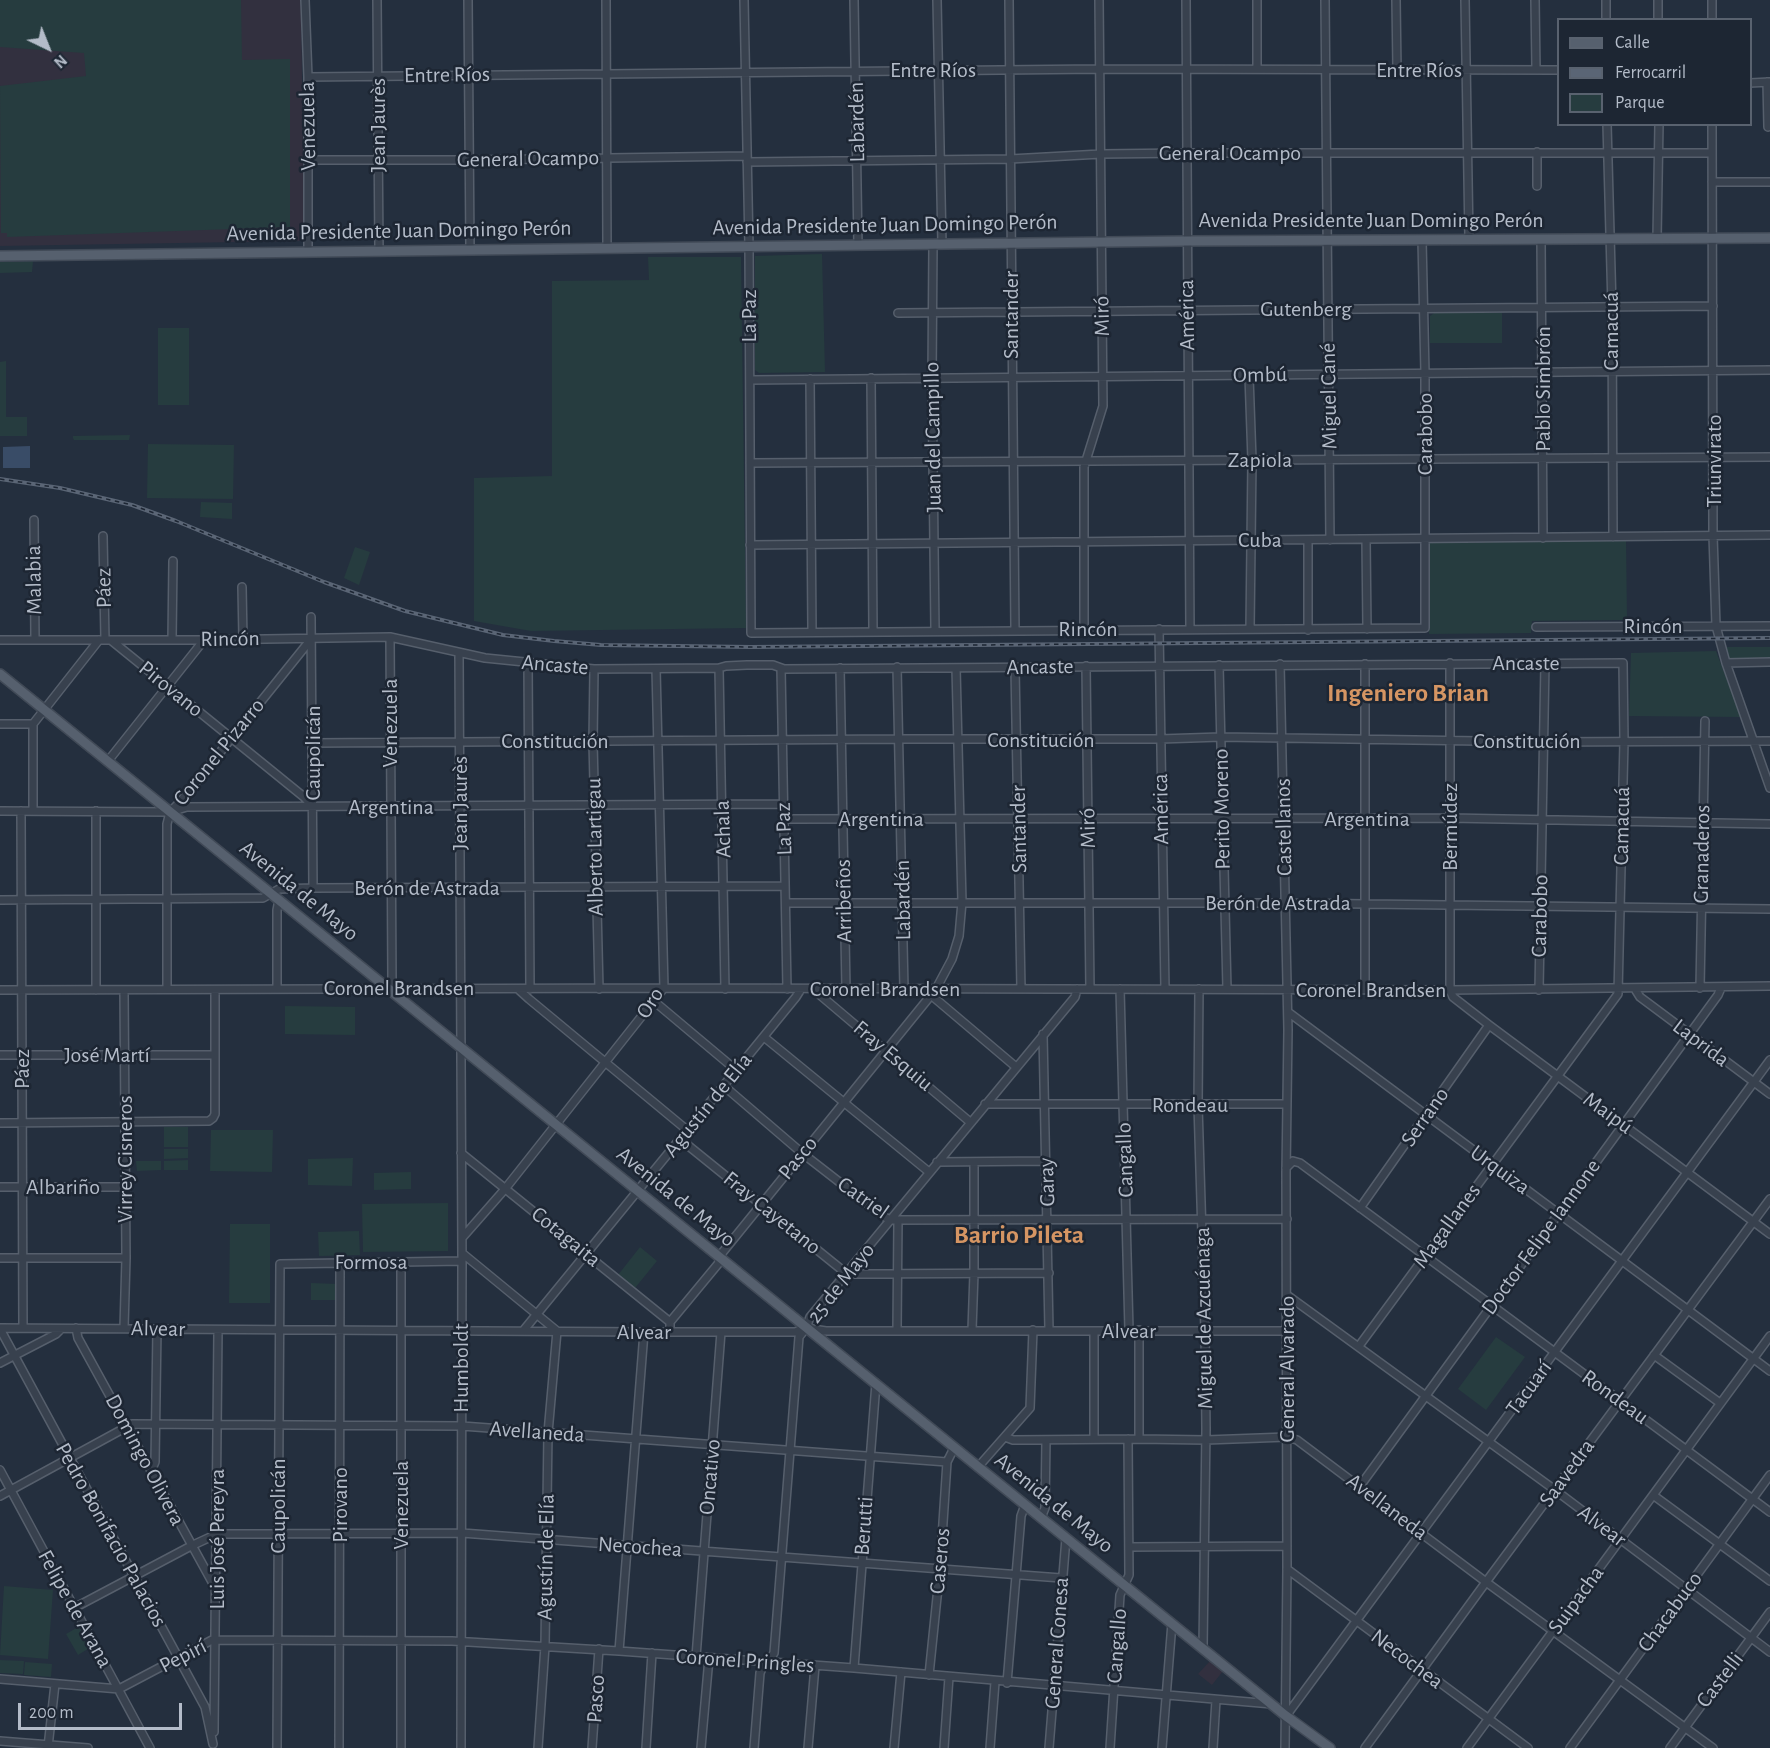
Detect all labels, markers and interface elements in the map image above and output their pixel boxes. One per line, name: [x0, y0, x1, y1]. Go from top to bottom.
north arrow: [18, 18, 78, 78]
legend: [1557, 18, 1752, 126]
text: Calle: [1615, 34, 1650, 52]
text: N: [51, 52, 70, 71]
street label: Entre Ríos: [890, 57, 976, 83]
street label: Entre Ríos: [1376, 57, 1462, 83]
street label: Entre Ríos: [404, 61, 490, 89]
text: Ferrocarril: [1615, 64, 1686, 82]
street label: Jean Jaurès: [365, 78, 391, 172]
street label: Venezuela: [294, 81, 322, 171]
street label: Labardén: [843, 82, 871, 162]
text: Parque: [1615, 94, 1664, 112]
street label: General Ocampo: [1159, 140, 1301, 166]
street label: General Ocampo: [457, 145, 599, 173]
street label: Avenida Presidente Juan Domingo Perón: [1198, 207, 1544, 233]
street label: Avenida Presidente Juan Domingo Perón: [712, 209, 1058, 241]
street label: Avenida Presidente Juan Domingo Perón: [226, 215, 572, 247]
street label: Santander: [998, 271, 1024, 359]
street label: América: [1173, 279, 1201, 351]
street label: La Paz: [736, 289, 762, 343]
street label: Camacuá: [1598, 292, 1624, 370]
street label: Miró: [1088, 295, 1116, 337]
street label: Gutenberg: [1260, 296, 1352, 322]
street label: Pablo Simbrón: [1530, 326, 1556, 452]
street label: Miguel Cané: [1315, 342, 1343, 450]
street label: Ombú: [1233, 361, 1287, 389]
street label: Juan del Campillo: [918, 362, 948, 512]
street label: Carabobo: [1412, 393, 1438, 475]
street label: Triunvirato: [1701, 415, 1727, 507]
street label: Zapiola: [1228, 447, 1292, 473]
street label: Cuba: [1238, 527, 1282, 553]
street label: Malabia: [20, 545, 48, 615]
street label: Páez: [90, 568, 118, 608]
street label: Rincón: [1623, 613, 1683, 639]
street label: Rincón: [1058, 616, 1118, 642]
street label: Rincón: [200, 625, 260, 653]
street label: Ancaste: [520, 649, 590, 681]
street label: Ancaste: [1492, 650, 1560, 676]
street label: Ancaste: [1006, 653, 1074, 681]
street label: Pirovano: [133, 655, 209, 723]
district label: Ingeniero Brian: [1327, 677, 1489, 709]
street label: Venezuela: [377, 678, 403, 768]
street label: Coronel Pizarro: [168, 693, 270, 811]
street label: Caupolicán: [300, 705, 326, 801]
street label: Constitución: [987, 727, 1095, 753]
street label: Constitución: [501, 728, 609, 754]
street label: Constitución: [1473, 728, 1581, 754]
street label: Perito Moreno: [1208, 748, 1236, 870]
street label: Jean Jaurès: [447, 756, 473, 850]
street label: América: [1147, 773, 1175, 845]
street label: Alberto Lartigau: [581, 778, 609, 916]
street label: Castellanos: [1270, 778, 1298, 876]
street label: Bermúdez: [1437, 783, 1463, 871]
street label: Santander: [1005, 785, 1033, 873]
street label: Camacuá: [1608, 786, 1636, 866]
street label: Argentina: [348, 794, 434, 820]
street label: Achala: [709, 800, 737, 858]
street label: La Paz: [770, 802, 798, 856]
street label: Granaderos: [1688, 804, 1716, 904]
street label: Argentina: [838, 806, 924, 832]
street label: Argentina: [1324, 806, 1410, 832]
street label: Miró: [1074, 807, 1102, 849]
street label: Avenida de Mayo: [234, 835, 364, 947]
street label: Arribeños: [830, 859, 858, 943]
street label: Labardén: [889, 860, 917, 940]
street label: Carabobo: [1526, 874, 1554, 958]
street label: Berón de Astrada: [354, 875, 500, 901]
street label: Berón de Astrada: [1205, 890, 1351, 916]
street label: Coronel Brandsen: [324, 975, 474, 1001]
street label: Coronel Brandsen: [810, 976, 960, 1002]
street label: Coronel Brandsen: [1296, 977, 1446, 1003]
street label: Oro: [630, 982, 670, 1024]
street label: Laprida: [1667, 1013, 1735, 1073]
street label: Fray Esquiu: [848, 1015, 938, 1097]
street label: José Martí: [64, 1042, 150, 1068]
street label: Agustín de Elía: [658, 1047, 758, 1163]
street label: Páez: [9, 1049, 35, 1089]
street label: Serrano: [1395, 1082, 1455, 1152]
street label: Maipú: [1578, 1086, 1638, 1140]
street label: Rondeau: [1152, 1092, 1228, 1118]
street label: Virrey Cisneros: [112, 1095, 138, 1223]
street label: Cangallo: [1110, 1122, 1140, 1198]
street label: Pasco: [772, 1131, 824, 1185]
street label: Urquiza: [1465, 1140, 1535, 1200]
street label: Avenida de Mayo: [611, 1141, 741, 1253]
street label: Doctor Felipe Iannone: [1476, 1154, 1606, 1320]
street label: Garay: [1033, 1157, 1061, 1207]
street label: Fray Cayetano: [718, 1166, 826, 1260]
street label: Catriel: [832, 1171, 894, 1225]
street label: Albariño: [26, 1174, 100, 1200]
street label: Magallanes: [1407, 1178, 1487, 1274]
street label: Cotagaita: [526, 1201, 606, 1273]
district label: Barrio Pileta: [954, 1219, 1084, 1251]
street label: Miguel de Azcuénaga: [1189, 1227, 1219, 1409]
street label: 25 de Mayo: [801, 1237, 881, 1329]
street label: Formosa: [334, 1249, 408, 1275]
street label: General Alvarado: [1274, 1296, 1300, 1442]
street label: Alvear: [131, 1315, 185, 1343]
street label: Alvear: [1102, 1318, 1156, 1344]
street label: Alvear: [617, 1319, 671, 1345]
street label: Humboldt: [448, 1323, 474, 1413]
street label: Tacuarí: [1500, 1355, 1558, 1421]
street label: Rondeau: [1576, 1364, 1654, 1430]
street label: Domingo Olivera: [99, 1390, 191, 1530]
street label: Avellaneda: [489, 1416, 585, 1448]
street label: Saavedra: [1534, 1434, 1600, 1512]
street label: Pedro Bonifacio Palacios: [49, 1438, 173, 1632]
street label: Oncativo: [694, 1438, 726, 1516]
street label: Avenida de Mayo: [989, 1447, 1119, 1559]
street label: Caupolicán: [265, 1458, 291, 1554]
street label: Venezuela: [388, 1460, 414, 1550]
street label: Pirovano: [327, 1467, 353, 1543]
street label: Avellaneda: [1341, 1468, 1433, 1546]
street label: Luis José Pereyra: [204, 1469, 230, 1609]
street label: Agustín de Elía: [532, 1493, 560, 1621]
street label: Berutti: [849, 1495, 879, 1557]
street label: Alvear: [1572, 1499, 1632, 1553]
street label: Caseros: [924, 1527, 956, 1595]
street label: Necochea: [597, 1531, 683, 1563]
street label: Felipe de Arana: [32, 1545, 118, 1673]
street label: Suipacha: [1542, 1561, 1610, 1639]
street label: Chacabuco: [1632, 1567, 1708, 1657]
street label: General Conesa: [1039, 1576, 1075, 1710]
street label: Cangallo: [1101, 1608, 1133, 1684]
street label: Necochea: [1365, 1623, 1449, 1695]
street label: Pepirí: [155, 1633, 211, 1679]
street label: Coronel Pringles: [675, 1643, 815, 1679]
street label: Castelli: [1691, 1647, 1749, 1713]
street label: Pasco: [581, 1674, 611, 1724]
scale bar: [21, 1691, 184, 1729]
text: 200 m: [29, 1704, 74, 1722]

